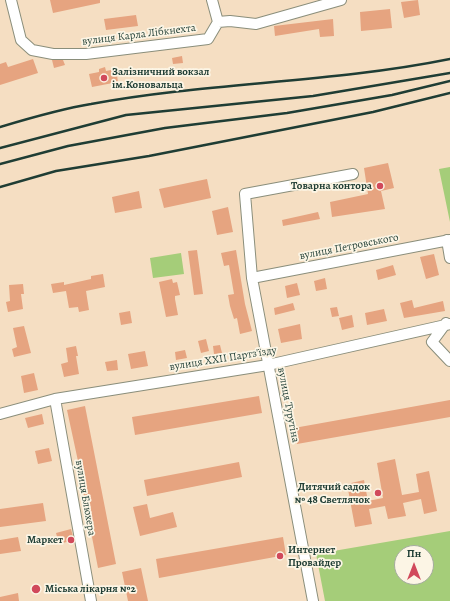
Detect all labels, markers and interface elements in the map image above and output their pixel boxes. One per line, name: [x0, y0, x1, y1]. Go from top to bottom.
street label: вулиця Карла Лібкнехта: [81, 21, 197, 49]
place label: Залізничний вокзал ім.Коновальца: [112, 65, 209, 91]
marker: Залізничний вокзал ім.Коновальца: [99, 73, 109, 83]
place label: Товарна контора: [291, 179, 372, 193]
marker: Товарна контора: [375, 181, 385, 191]
street label: вулиця Петровського: [298, 231, 400, 263]
street label: вулиця XXII Партз'їзду: [169, 344, 277, 374]
street label: вулиця Турутіна: [274, 366, 302, 444]
street label: вулиця Блюхера: [72, 459, 98, 537]
place label: Дитячий садок № 48 Светлячок: [295, 480, 370, 506]
marker: Дитячий садок № 48 Светлячок: [373, 488, 383, 498]
place label: Маркет: [27, 533, 63, 547]
marker: Маркет: [66, 535, 76, 545]
place label: Интернет Провайдер: [288, 543, 341, 569]
north arrow: [394, 545, 434, 585]
text: Пн: [407, 546, 421, 561]
marker: Интернет Провайдер: [275, 551, 285, 561]
place label: Міська лікарня №2: [45, 582, 136, 596]
marker: Міська лікарня №2: [30, 583, 42, 595]

